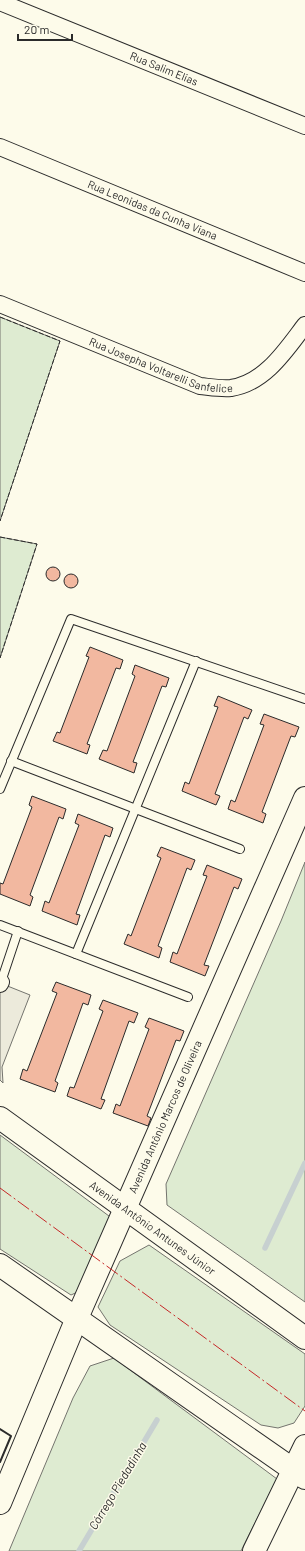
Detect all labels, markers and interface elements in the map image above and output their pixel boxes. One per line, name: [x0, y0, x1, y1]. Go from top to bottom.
scale bar: [18, 16, 72, 42]
text: 20 m: [24, 22, 50, 36]
street label: Rua Salim Elias: [128, 49, 200, 88]
street label: Rua Leonidas da Cunha Viana: [86, 177, 219, 242]
street label: Rua Josepha Voltarelli Sanfelice: [87, 334, 233, 394]
street label: Avenida Antônio Marcos de Oliveira: [126, 1038, 204, 1195]
street label: Avenida Antônio Antunes Júnior: [87, 1178, 218, 1277]
water label: Córrego Piedadinha: [85, 1439, 149, 1532]

